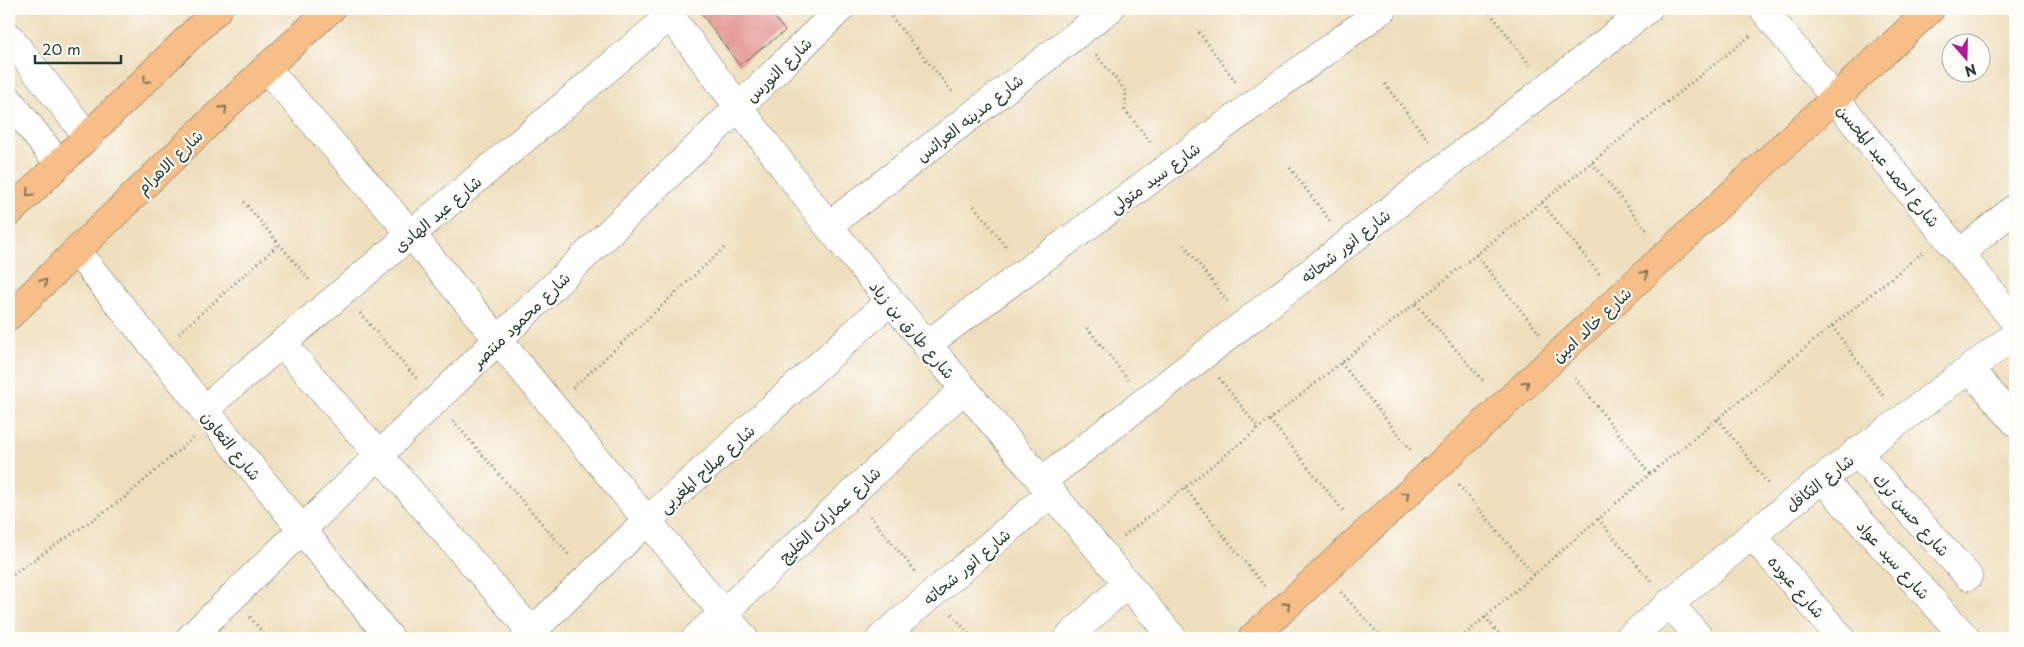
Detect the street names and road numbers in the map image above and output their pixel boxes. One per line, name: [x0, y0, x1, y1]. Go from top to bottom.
street label: شارع النورس: [739, 31, 817, 108]
street label: شارع مدينه العرائس: [910, 67, 1028, 167]
street label: شارع احمد عبد المحسن: [1831, 98, 1946, 232]
street label: شارع الاهرام: [130, 123, 209, 200]
street label: شارع سيد متولى: [1103, 136, 1205, 219]
street label: شارع عبد الهادى: [388, 169, 487, 258]
street label: شارع انور شحاته: [1295, 202, 1396, 288]
street label: شارع محمود منتصر: [464, 266, 575, 375]
street label: شارع طارق بن زياد: [864, 275, 961, 384]
street label: شارع خالد امين: [1546, 281, 1637, 368]
street label: شارع التعاون: [196, 405, 268, 486]
street label: شارع صلاح المغربى: [652, 418, 760, 519]
street label: شارع التكافل: [1780, 448, 1859, 517]
street label: شارع عمارات الخليج: [773, 460, 886, 569]
street label: شارع حسن ترك: [1867, 467, 1956, 562]
street label: شارع سيد عواد: [1851, 514, 1936, 605]
street label: شارع انور شحاته: [917, 522, 1016, 611]
street label: شارع عبوده: [1762, 549, 1831, 623]

